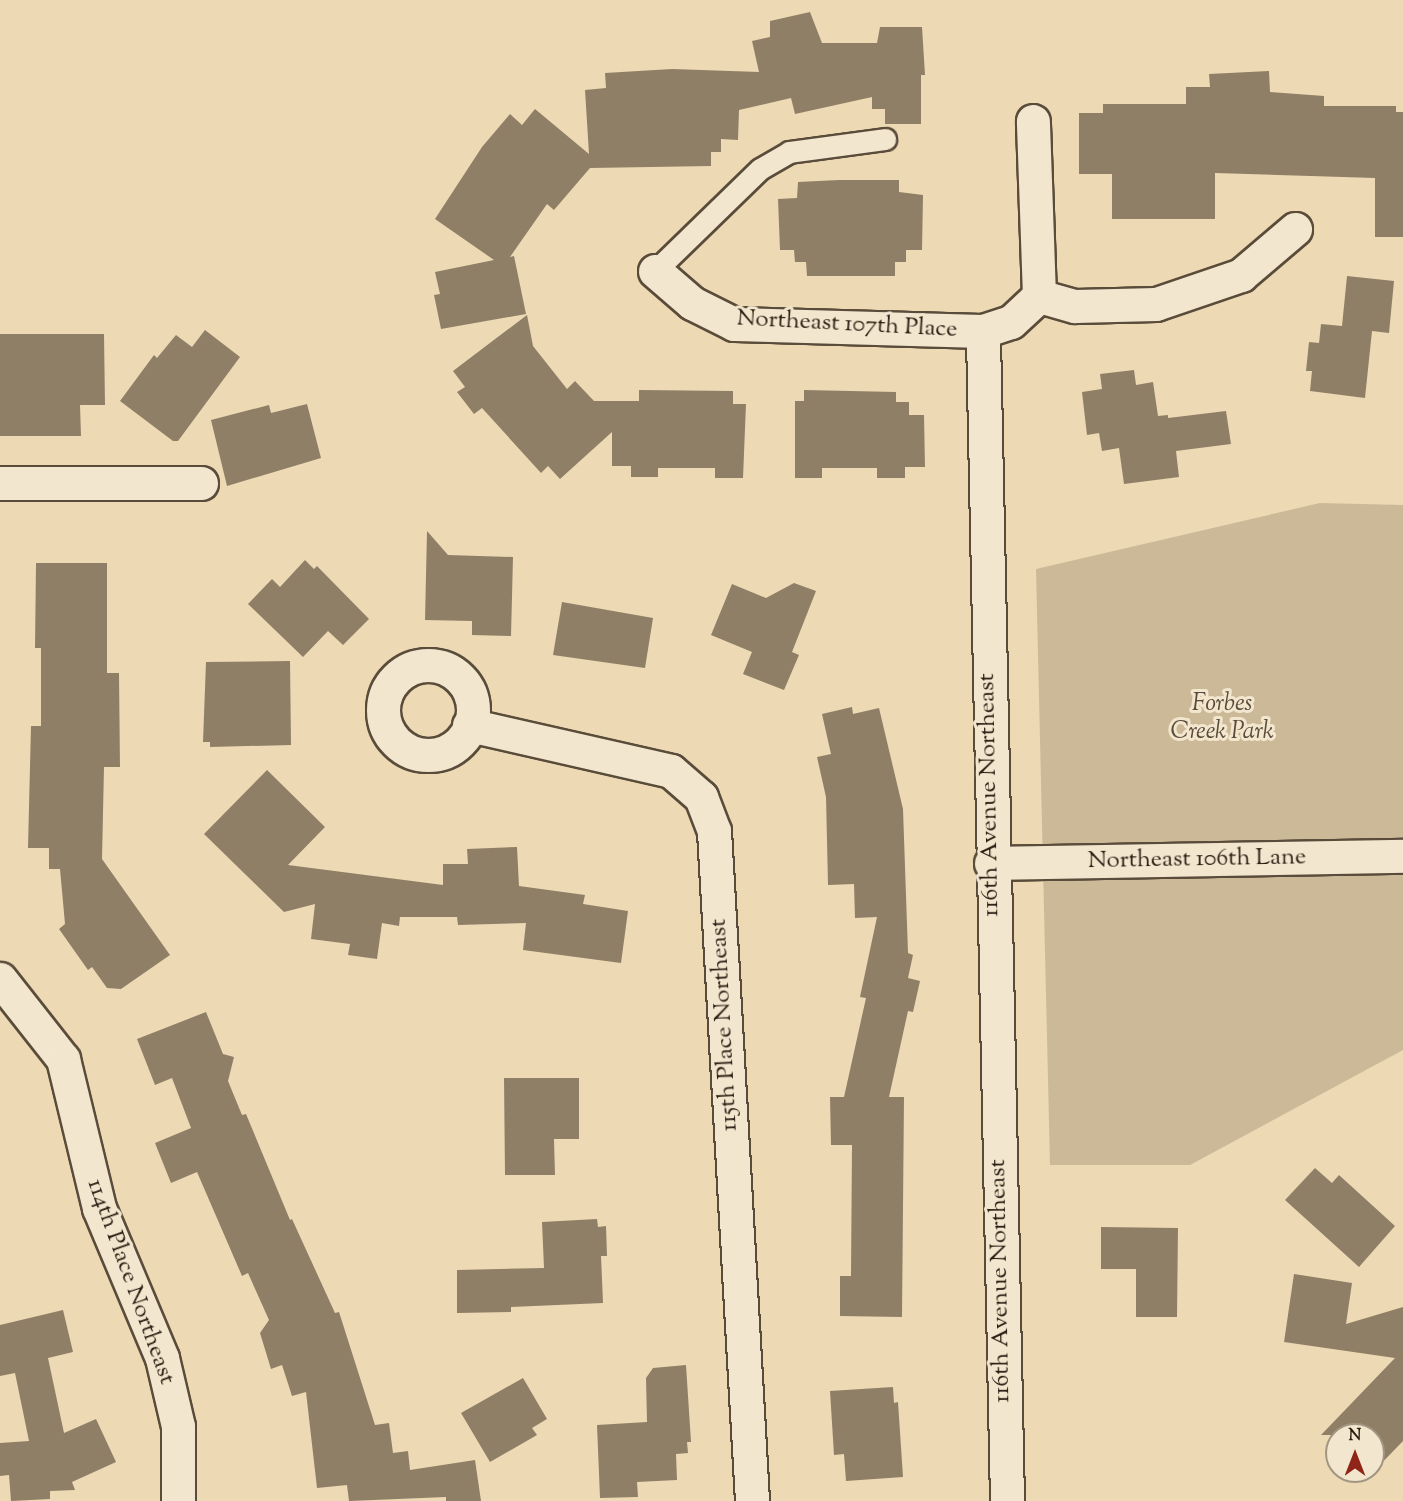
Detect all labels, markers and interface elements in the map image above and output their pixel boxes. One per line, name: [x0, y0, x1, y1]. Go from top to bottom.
street label: Northeast 107th Place: [736, 305, 958, 345]
street label: 116th Avenue Northeast: [973, 673, 1007, 917]
park label: Forbes Creek Park: [1170, 691, 1274, 747]
street label: Northeast 106th Lane: [1088, 844, 1306, 876]
street label: 115th Place Northeast: [705, 918, 745, 1132]
street label: 116th Avenue Northeast: [984, 1159, 1018, 1403]
street label: 114th Place Northeast: [79, 1175, 181, 1389]
north arrow: [1325, 1423, 1385, 1483]
text: N: [1349, 1425, 1361, 1448]

